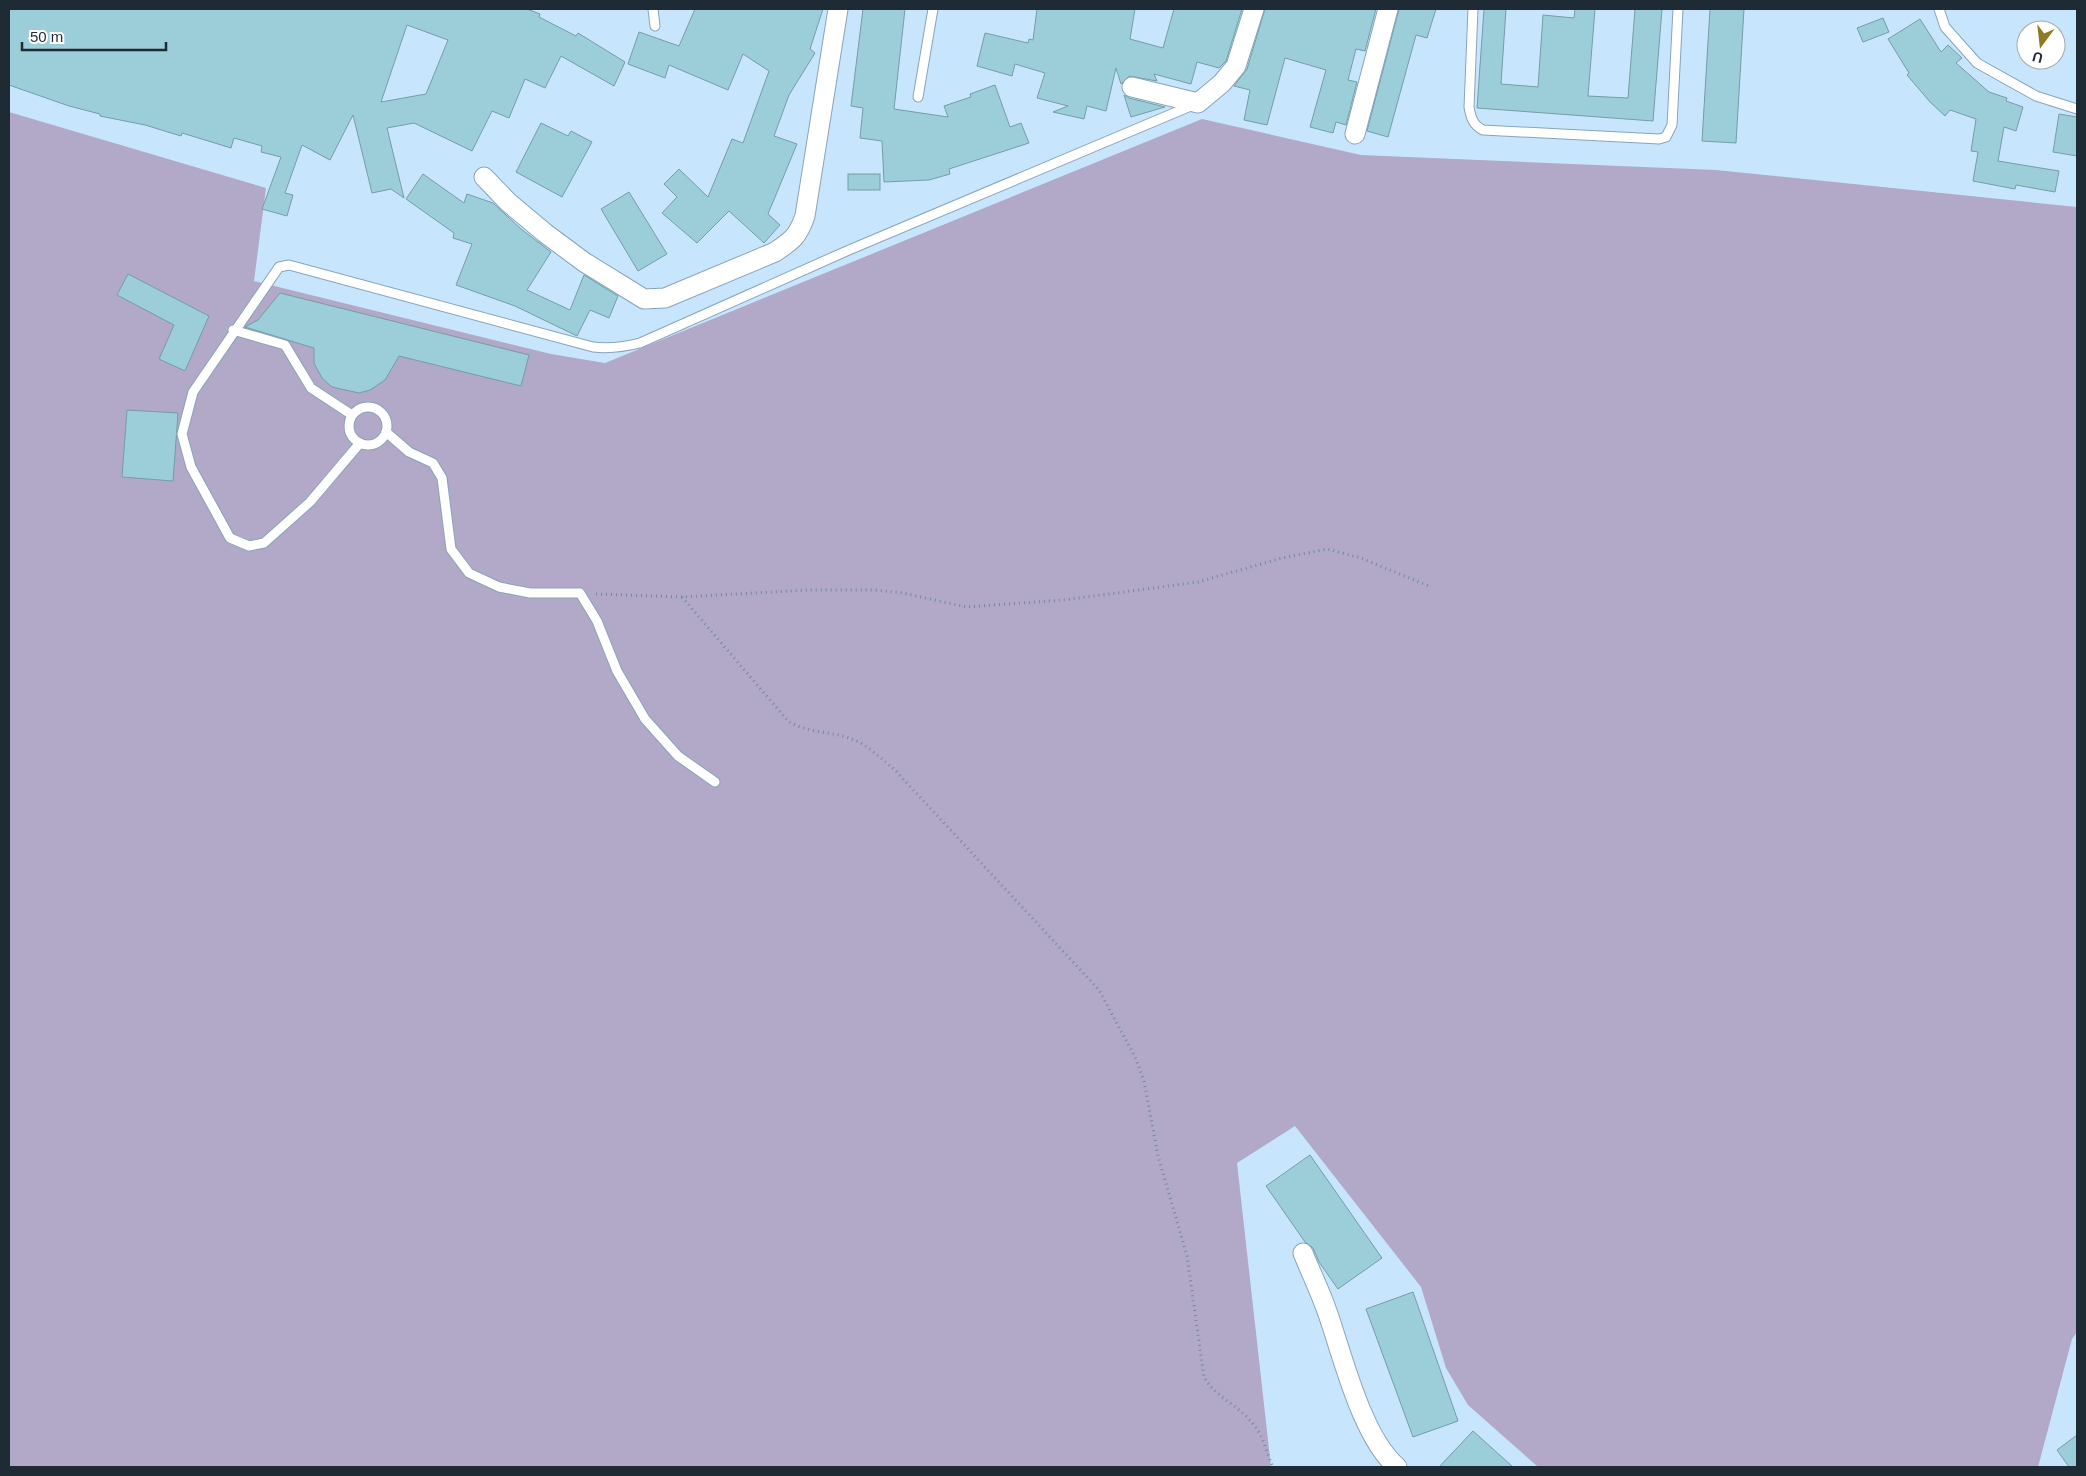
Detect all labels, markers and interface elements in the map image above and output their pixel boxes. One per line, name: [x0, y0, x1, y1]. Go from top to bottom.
scale bar: [22, 20, 166, 52]
north arrow: [2016, 20, 2066, 70]
text: 50 m: [30, 28, 63, 45]
text: U: [2031, 49, 2045, 67]

